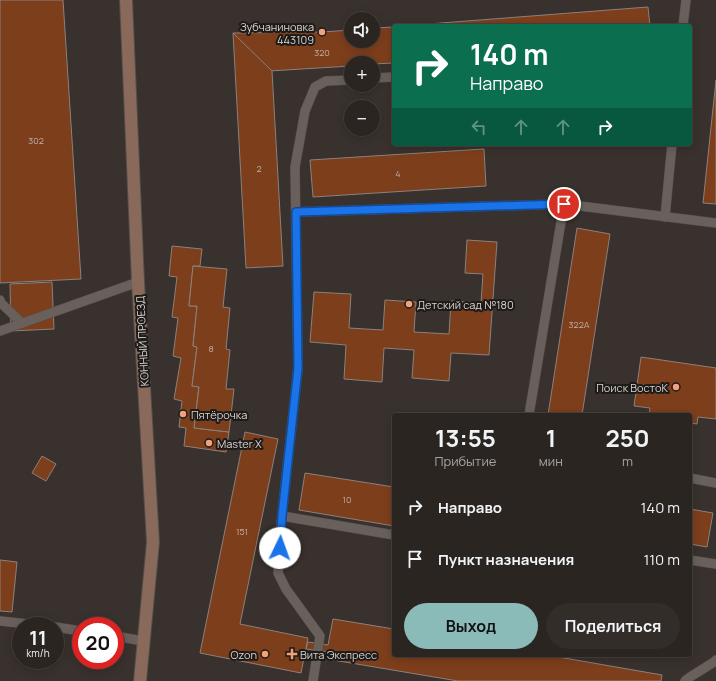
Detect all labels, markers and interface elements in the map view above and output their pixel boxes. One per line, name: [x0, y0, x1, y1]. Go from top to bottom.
map controls: [344, 12, 380, 136]
button: sound: [344, 12, 380, 48]
place label: Зубчаниновка 443109: [240, 19, 314, 47]
marker: Зубчаниновка 443109: [317, 27, 327, 37]
text: 140 m: [470, 35, 549, 73]
icon: right: [404, 40, 456, 92]
house number: 320: [314, 46, 330, 59]
button: +: [344, 56, 380, 92]
text: Направо: [470, 71, 544, 95]
button: −: [344, 100, 380, 136]
icon: left: [468, 116, 490, 138]
icon: ahead: [510, 116, 532, 138]
icon: ahead: [552, 116, 574, 138]
icon: right: [594, 116, 616, 138]
house number: 302: [28, 134, 44, 147]
house number: 2: [256, 162, 262, 175]
house number: 4: [395, 167, 401, 180]
pin: [547, 187, 581, 221]
icon: arrive: [553, 193, 575, 215]
street label: КОННЫЙ ПРОЕЗД: [132, 295, 152, 387]
place label: Детский сад №180: [417, 297, 514, 312]
marker: Детский сад №180: [404, 299, 414, 309]
house number: 322А: [569, 318, 590, 331]
house number: 8: [208, 342, 214, 355]
place label: Поиск ВостоК: [596, 380, 668, 395]
marker: Поиск ВостоК: [671, 382, 681, 392]
place label: Пятёрочка: [191, 407, 247, 422]
marker: Пятёрочка: [178, 409, 188, 419]
text: 13:55: [435, 421, 496, 454]
text: 1: [546, 421, 556, 454]
text: 250: [605, 421, 650, 454]
place label: Master X: [217, 436, 262, 451]
marker: Master X: [204, 438, 214, 448]
text: Прибытие: [434, 452, 496, 470]
text: мин: [539, 452, 563, 470]
text: m: [622, 452, 633, 470]
house number: 10: [343, 493, 352, 506]
icon: right: [404, 496, 426, 518]
text: Направо: [438, 497, 502, 518]
text: 140 m: [640, 497, 680, 518]
house number: 151: [236, 525, 248, 538]
position arrow: [259, 527, 301, 569]
icon: arrive: [404, 548, 426, 570]
text: Пункт назначения: [438, 549, 574, 570]
text: 110 m: [643, 549, 680, 570]
button: Выход: [404, 603, 538, 649]
button: Поделиться: [546, 603, 680, 649]
speed limit sign: 20: [72, 617, 124, 669]
text: 11: [29, 624, 47, 651]
text: km/h: [26, 646, 50, 660]
place label: Ozon: [231, 647, 257, 662]
place label: Вита Экспресс: [300, 647, 377, 662]
marker: Ozon: [260, 649, 270, 659]
marker: Вита Экспресс: [287, 649, 297, 659]

